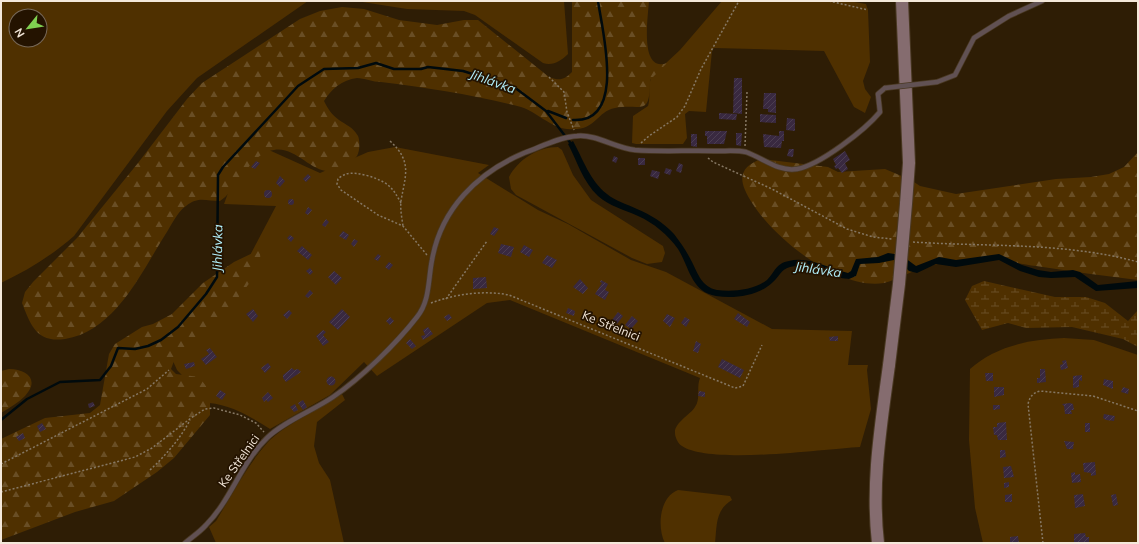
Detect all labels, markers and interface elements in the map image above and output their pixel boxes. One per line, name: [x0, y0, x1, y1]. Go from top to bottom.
north arrow: [8, 8, 48, 48]
text: N: [11, 26, 27, 40]
water label: Jihlávka: [467, 65, 518, 97]
water label: Jihlávka: [209, 224, 225, 273]
water label: Jihlávka: [793, 258, 843, 280]
street label: Ke Střelnici: [580, 307, 642, 344]
street label: Ke Střelnici: [215, 431, 262, 490]

